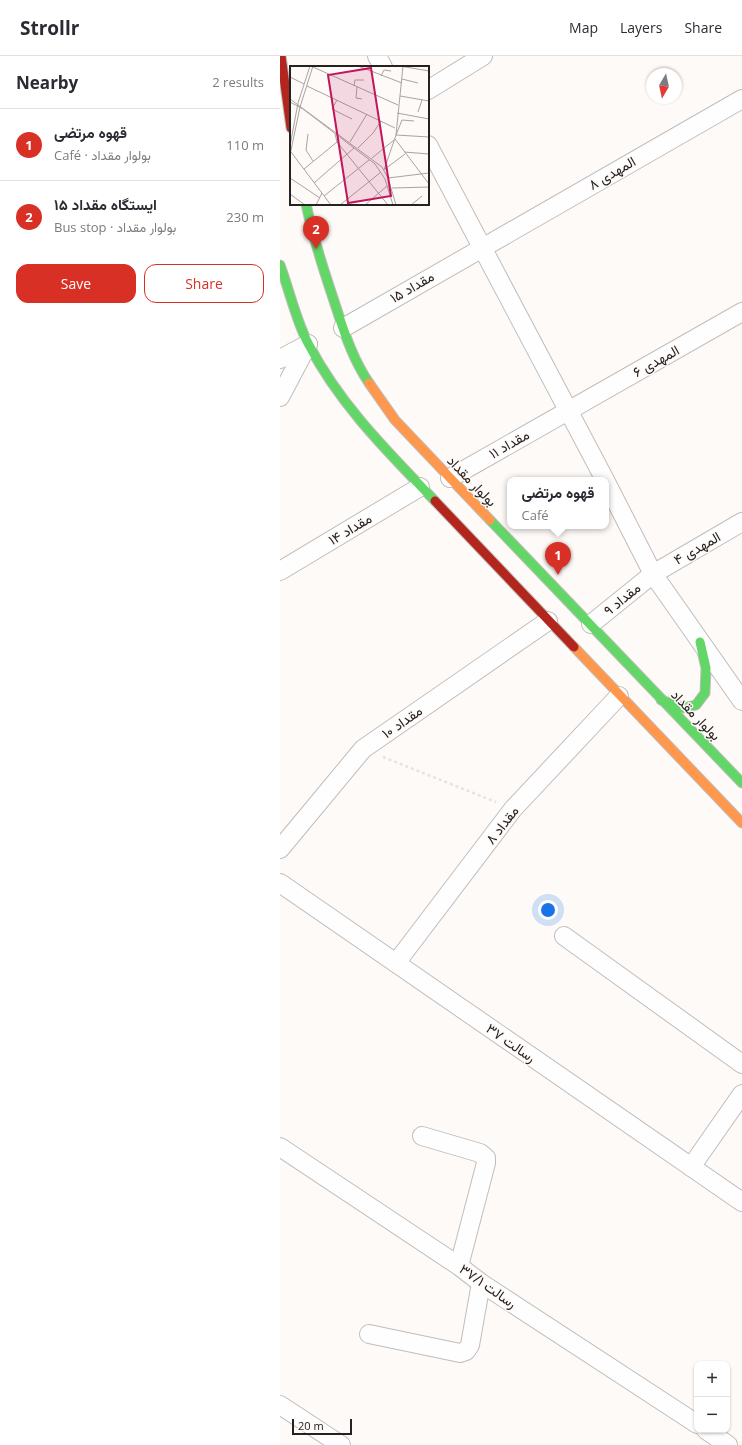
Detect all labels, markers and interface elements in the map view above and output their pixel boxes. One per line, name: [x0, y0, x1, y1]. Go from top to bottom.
text: Strollr: [20, 15, 79, 41]
text: Map: [569, 18, 598, 37]
text: Layers: [620, 18, 662, 37]
text: Share: [684, 18, 722, 37]
inset map: [290, 66, 429, 205]
north arrow: [646, 68, 682, 104]
text: Nearby: [16, 71, 78, 94]
text: 2 results: [212, 73, 264, 91]
text: قهوه مرتضی: [54, 122, 127, 142]
text: 1: [25, 136, 33, 154]
text: 110 m: [226, 136, 264, 154]
text: Café · بولوار مقداد: [54, 146, 151, 164]
street label: المهدی ۸: [585, 151, 639, 194]
text: ایستگاه مقداد ۱۵: [54, 194, 157, 214]
text: 2: [25, 208, 33, 226]
text: 230 m: [226, 208, 264, 226]
pin: 2: [303, 216, 329, 249]
text: Bus stop · بولوار مقداد: [54, 218, 176, 236]
button: Save: [16, 264, 136, 303]
button: Share: [144, 264, 264, 303]
street label: مقداد ۱۵: [386, 266, 437, 307]
street label: المهدی ۶: [629, 340, 682, 381]
street label: مقداد ۱۱: [485, 424, 532, 463]
street label: بولوار مقداد: [443, 451, 501, 510]
popup: [507, 477, 609, 529]
text: قهوه مرتضی: [521, 482, 595, 502]
text: Café: [521, 506, 549, 524]
street label: مقداد ۱۴: [324, 508, 375, 549]
street label: المهدی ۴: [670, 527, 724, 569]
pin: 1: [545, 542, 571, 575]
street label: مقداد ۹: [599, 578, 644, 619]
street label: بولوار مقداد: [667, 685, 725, 744]
street label: مقداد ۱۰: [378, 701, 426, 742]
street label: مقداد ۸: [481, 802, 523, 848]
your location: [538, 900, 558, 920]
street label: رسالت ۳۷: [483, 1019, 540, 1067]
street label: رسالت ۳۷/۱: [456, 1259, 521, 1312]
map controls: [694, 1361, 730, 1433]
button: +: [694, 1361, 730, 1397]
button: −: [694, 1397, 730, 1433]
scale bar: [292, 1417, 352, 1436]
text: 20 m: [298, 1418, 324, 1433]

